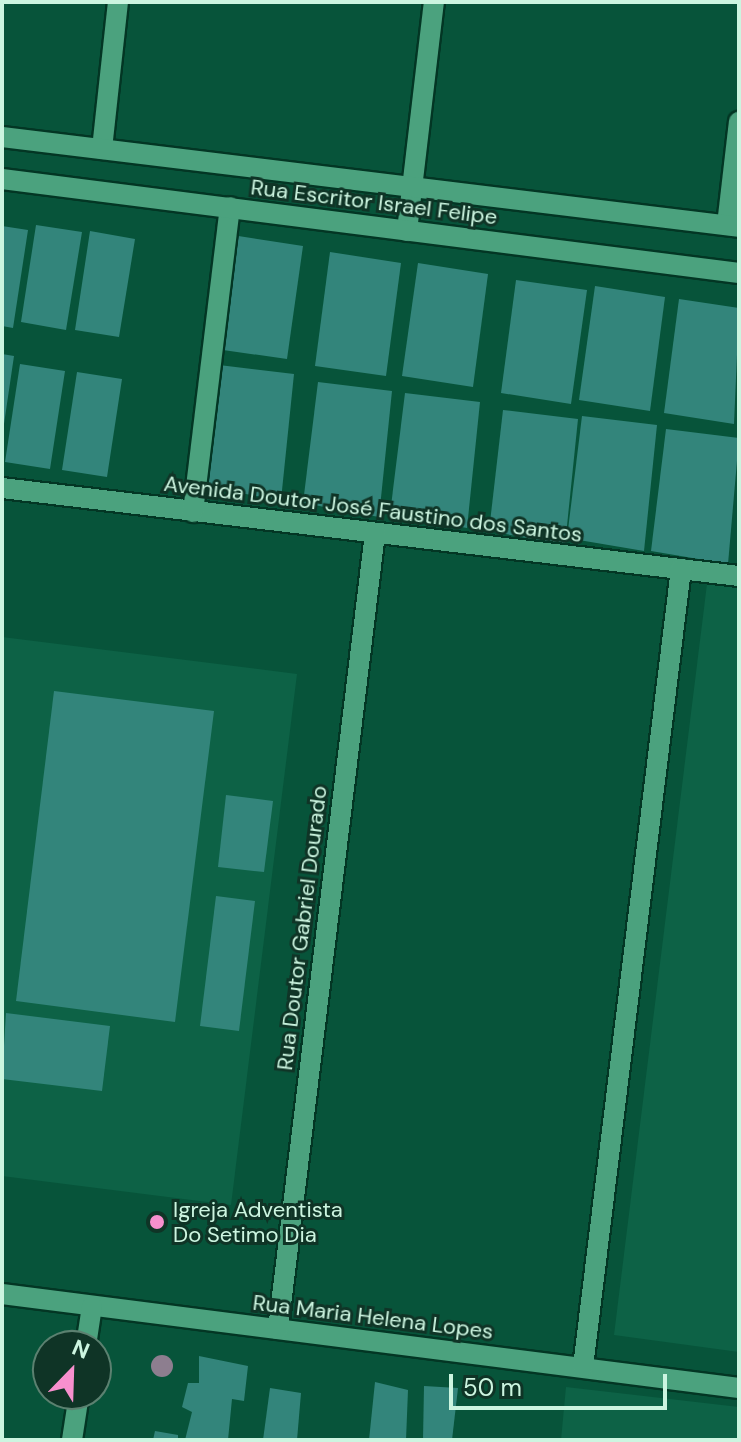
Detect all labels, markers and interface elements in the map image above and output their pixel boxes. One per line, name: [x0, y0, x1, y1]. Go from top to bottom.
street label: Rua Escritor Israel Felipe: [249, 174, 499, 230]
street label: Avenida Doutor José Faustino dos Santos: [162, 470, 584, 548]
street label: Rua Doutor Gabriel Dourado: [271, 784, 333, 1072]
place label: Igreja Adventista Do Setimo Dia: [173, 1196, 343, 1248]
marker: Igreja Adventista Do Setimo Dia: [148, 1213, 166, 1231]
street label: Rua Maria Helena Lopes: [251, 1289, 495, 1345]
north arrow: [32, 1330, 112, 1410]
text: N: [68, 1333, 94, 1366]
scale bar: [453, 1358, 671, 1408]
text: 50 m: [463, 1372, 522, 1403]

